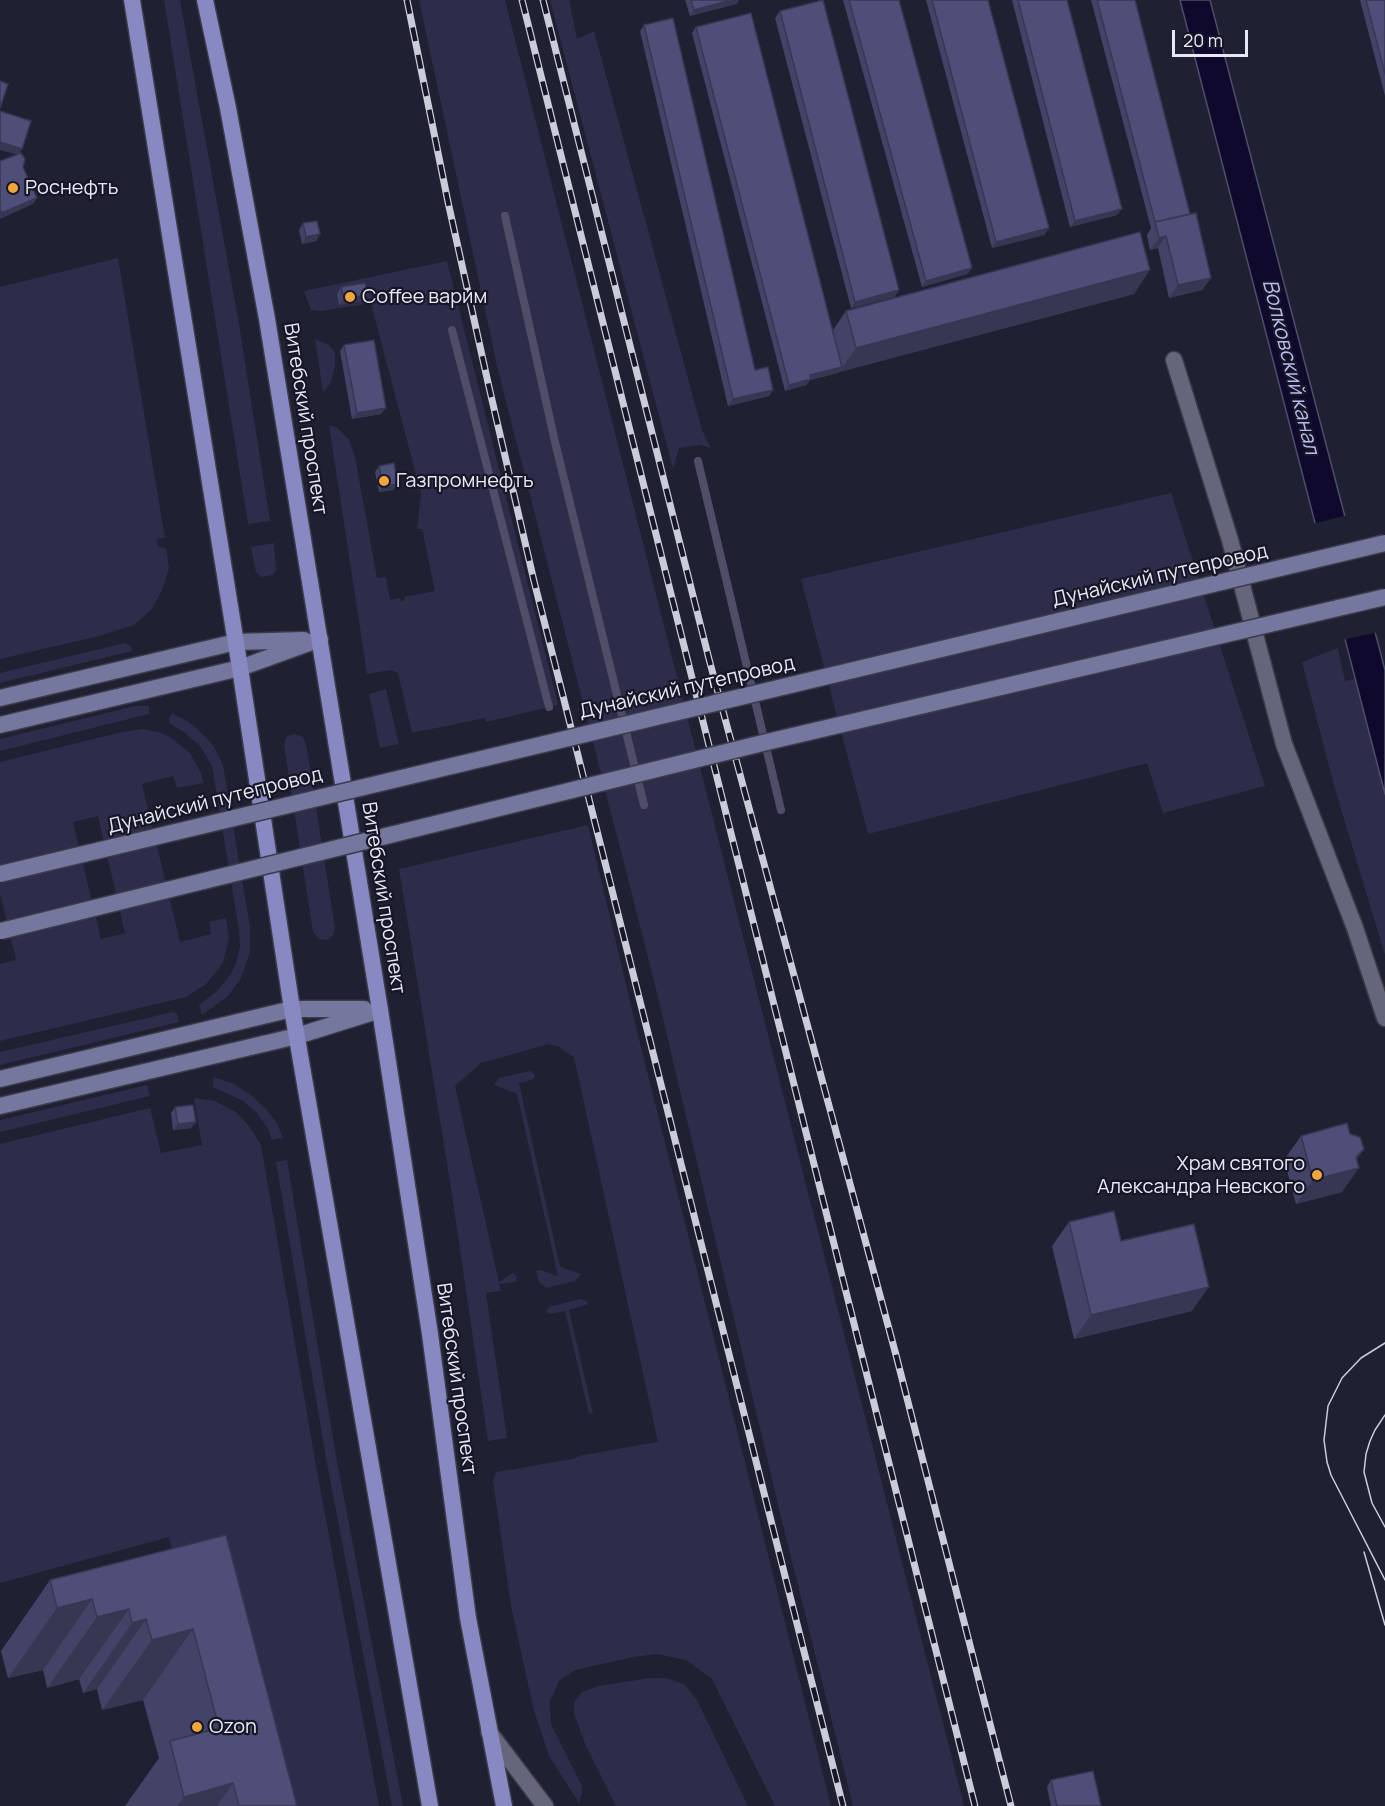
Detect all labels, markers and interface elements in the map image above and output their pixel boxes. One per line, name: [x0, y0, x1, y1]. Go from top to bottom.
scale bar: [1175, 18, 1252, 56]
text: 20 m: [1183, 28, 1223, 52]
place label: Роснефть: [25, 176, 118, 200]
marker: Роснефть: [6, 181, 20, 195]
water label: Волковский канал: [1256, 277, 1324, 457]
place label: Coffee варим: [362, 285, 487, 309]
marker: Coffee варим: [343, 290, 357, 304]
street label: Витебский проспект: [278, 321, 332, 517]
place label: Газпромнефть: [396, 469, 534, 493]
marker: Газпромнефть: [377, 474, 391, 488]
street label: Дунайский путепровод: [1050, 539, 1270, 613]
street label: Дунайский путепровод: [577, 651, 797, 725]
street label: Дунайский путепровод: [105, 763, 325, 839]
street label: Витебский проспект: [356, 800, 410, 996]
place label: Храм святого Александра Невского: [1097, 1152, 1305, 1199]
marker: Храм святого Александра Невского: [1310, 1168, 1324, 1182]
street label: Витебский проспект: [431, 1281, 481, 1477]
place label: Ozon: [209, 1715, 257, 1739]
marker: Ozon: [190, 1720, 204, 1734]

